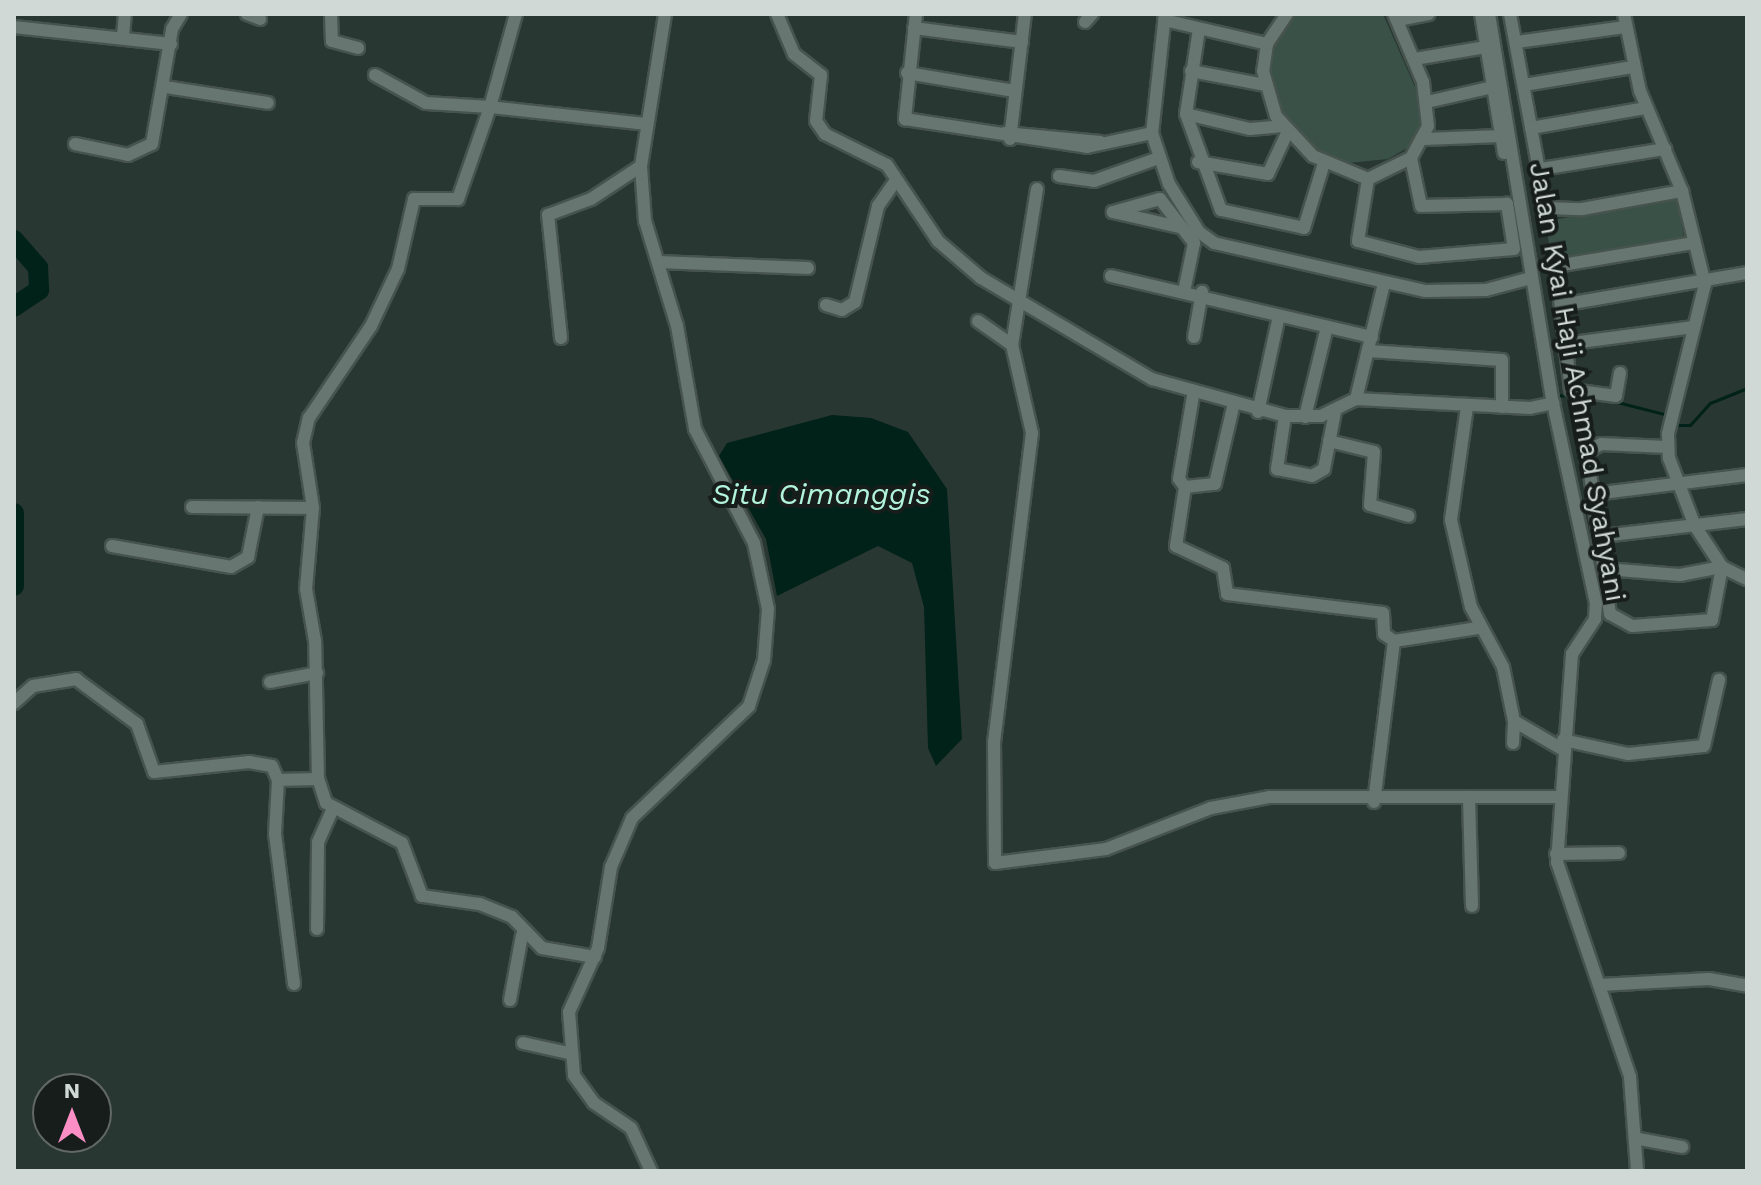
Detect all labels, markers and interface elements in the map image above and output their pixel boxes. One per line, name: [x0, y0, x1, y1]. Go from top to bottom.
street label: Jalan Kyai Haji Achmad Syahyani: [1522, 159, 1632, 605]
water label: Situ Cimanggis: [711, 476, 931, 512]
north arrow: [32, 1073, 112, 1153]
text: N: [64, 1078, 80, 1103]

